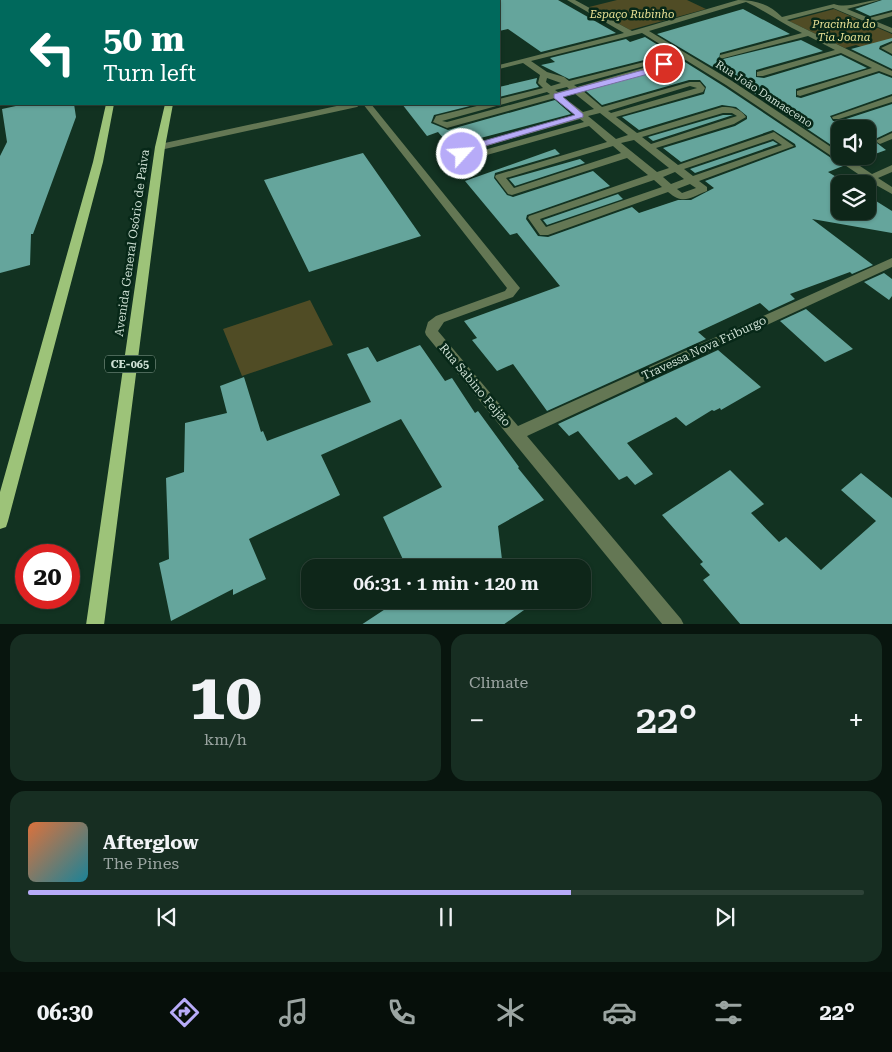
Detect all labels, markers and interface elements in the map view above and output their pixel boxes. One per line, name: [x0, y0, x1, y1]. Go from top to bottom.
park label: Espaço Rubinho: [589, 8, 674, 21]
park label: Pracinha do Tia Joana: [811, 18, 876, 44]
text: 50 m: [103, 19, 185, 60]
icon: left: [20, 20, 85, 85]
pin: [643, 43, 685, 85]
icon: arrive: [650, 50, 678, 78]
street label: Rua João Damasceno: [713, 58, 815, 130]
text: Turn left: [103, 61, 196, 86]
map controls: [831, 120, 876, 220]
button: sound: [831, 120, 876, 165]
position arrow: [435, 127, 487, 179]
street label: Avenida General Osório de Paiva: [112, 148, 152, 337]
button: layers: [831, 175, 876, 220]
street label: Travessa Nova Friburgo: [640, 313, 768, 383]
street label: Rua Sabino Feijão: [436, 341, 514, 429]
road number: CE-065: [105, 356, 155, 372]
speed limit sign: 20: [15, 544, 80, 609]
text: 06:31 · 1 min · 120 m: [353, 572, 539, 595]
text: 10: [189, 659, 262, 735]
text: Climate: [469, 673, 528, 692]
text: 22°: [636, 698, 697, 742]
text: −: [469, 704, 485, 737]
text: +: [848, 704, 864, 737]
text: km/h: [204, 730, 247, 749]
text: Afterglow: [103, 831, 199, 854]
text: The Pines: [103, 854, 179, 873]
icon: previous: [153, 903, 181, 931]
icon: pause: [432, 903, 460, 931]
icon: next: [711, 903, 739, 931]
icon: directions: [167, 995, 202, 1030]
icon: music: [276, 995, 311, 1030]
icon: phone: [384, 995, 419, 1030]
icon: climate: [493, 995, 528, 1030]
icon: car: [602, 995, 637, 1030]
icon: filters: [711, 995, 746, 1030]
text: 06:30: [37, 1000, 93, 1025]
text: 22°: [819, 1000, 855, 1025]

